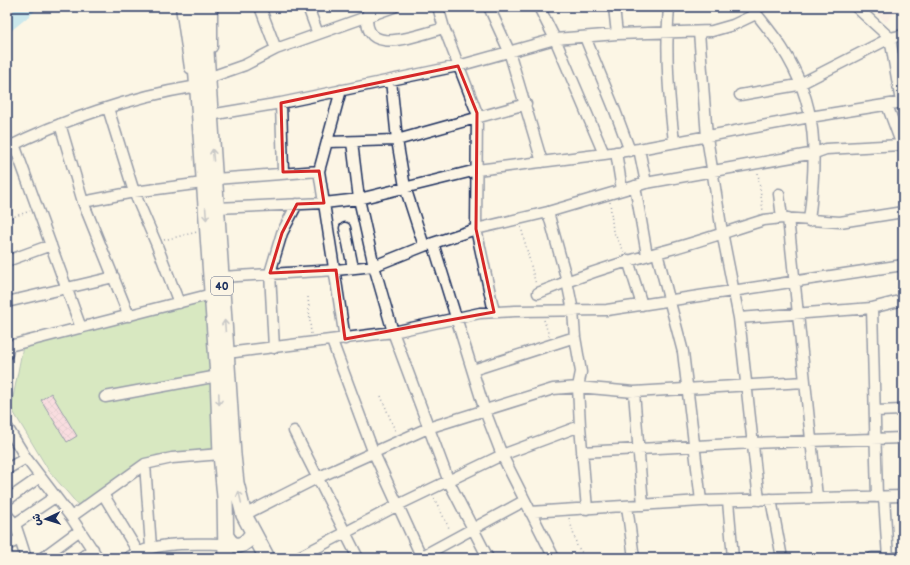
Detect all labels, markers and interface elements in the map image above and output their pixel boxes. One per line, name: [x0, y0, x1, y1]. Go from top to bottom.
one-way arrow: [210, 149, 217, 162]
one-way arrow: [202, 207, 209, 220]
road number: 40: [211, 277, 233, 295]
one-way arrow: [222, 320, 229, 333]
one-way arrow: [215, 392, 223, 405]
one-way arrow: [236, 491, 243, 504]
north arrow: [26, 499, 66, 539]
text: ش: [30, 513, 43, 526]

